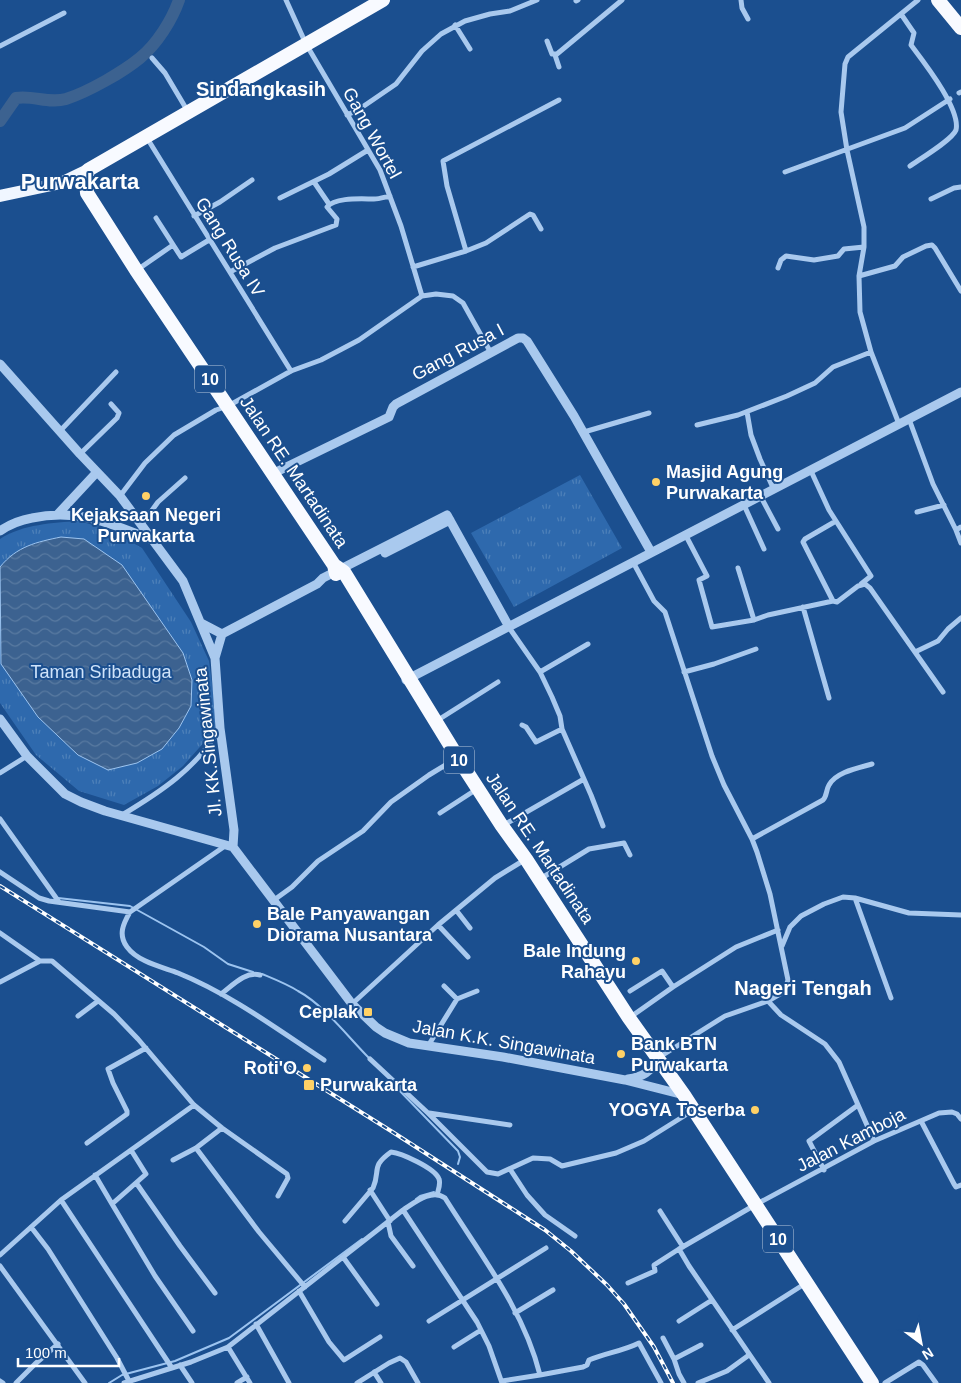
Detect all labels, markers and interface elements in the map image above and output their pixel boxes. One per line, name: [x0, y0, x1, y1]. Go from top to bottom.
district label: Sindangkasih: [196, 78, 326, 100]
street label: Gang Wortel: [339, 84, 405, 182]
district label: Purwakarta: [21, 169, 140, 194]
street label: Gang Rusa IV: [192, 194, 268, 300]
street label: Gang Rusa I: [409, 319, 507, 385]
road number: 10: [195, 366, 225, 392]
street label: Jalan RE. Martadinata: [236, 393, 353, 552]
place label: Masjid Agung Purwakarta: [666, 462, 783, 503]
marker: Masjid Agung Purwakarta: [650, 476, 662, 488]
marker: Kejaksaan Negeri Purwakarta: [140, 490, 152, 502]
place label: Kejaksaan Negeri Purwakarta: [71, 505, 221, 546]
park label: Taman Sribaduga: [30, 662, 173, 682]
street label: Jl. KK.Singawinata: [190, 665, 226, 818]
road number: 10: [444, 746, 474, 774]
street label: Jalan RE. Martadinata: [482, 769, 599, 928]
place label: Bale Panyawangan Diorama Nusantara: [267, 904, 433, 945]
marker: Bale Panyawangan Diorama Nusantara: [251, 918, 263, 930]
place label: Bale Indung Rahayu: [523, 941, 626, 982]
marker: Bale Indung Rahayu: [630, 955, 642, 967]
district label: Nageri Tengah: [734, 977, 872, 999]
place label: Ceplak: [299, 1002, 359, 1022]
marker: Ceplak: [362, 1006, 374, 1018]
street label: Jalan K.K. Singawinata: [411, 1016, 598, 1068]
place label: Bank BTN Purwakarta: [631, 1034, 729, 1075]
marker: Bank BTN Purwakarta: [615, 1048, 627, 1060]
place label: Roti'O: [244, 1058, 297, 1078]
marker: Roti'O: [301, 1062, 313, 1074]
place label: Purwakarta: [320, 1075, 418, 1095]
marker: Purwakarta: [302, 1078, 316, 1092]
place label: YOGYA Toserba: [609, 1100, 746, 1120]
marker: YOGYA Toserba: [749, 1104, 761, 1116]
street label: Jalan Kamboja: [793, 1104, 909, 1176]
road number: 10: [763, 1226, 793, 1252]
north arrow: [896, 1318, 946, 1368]
scale bar: [18, 1336, 119, 1368]
text: 100 m: [25, 1344, 67, 1361]
text: N: [919, 1345, 936, 1363]

